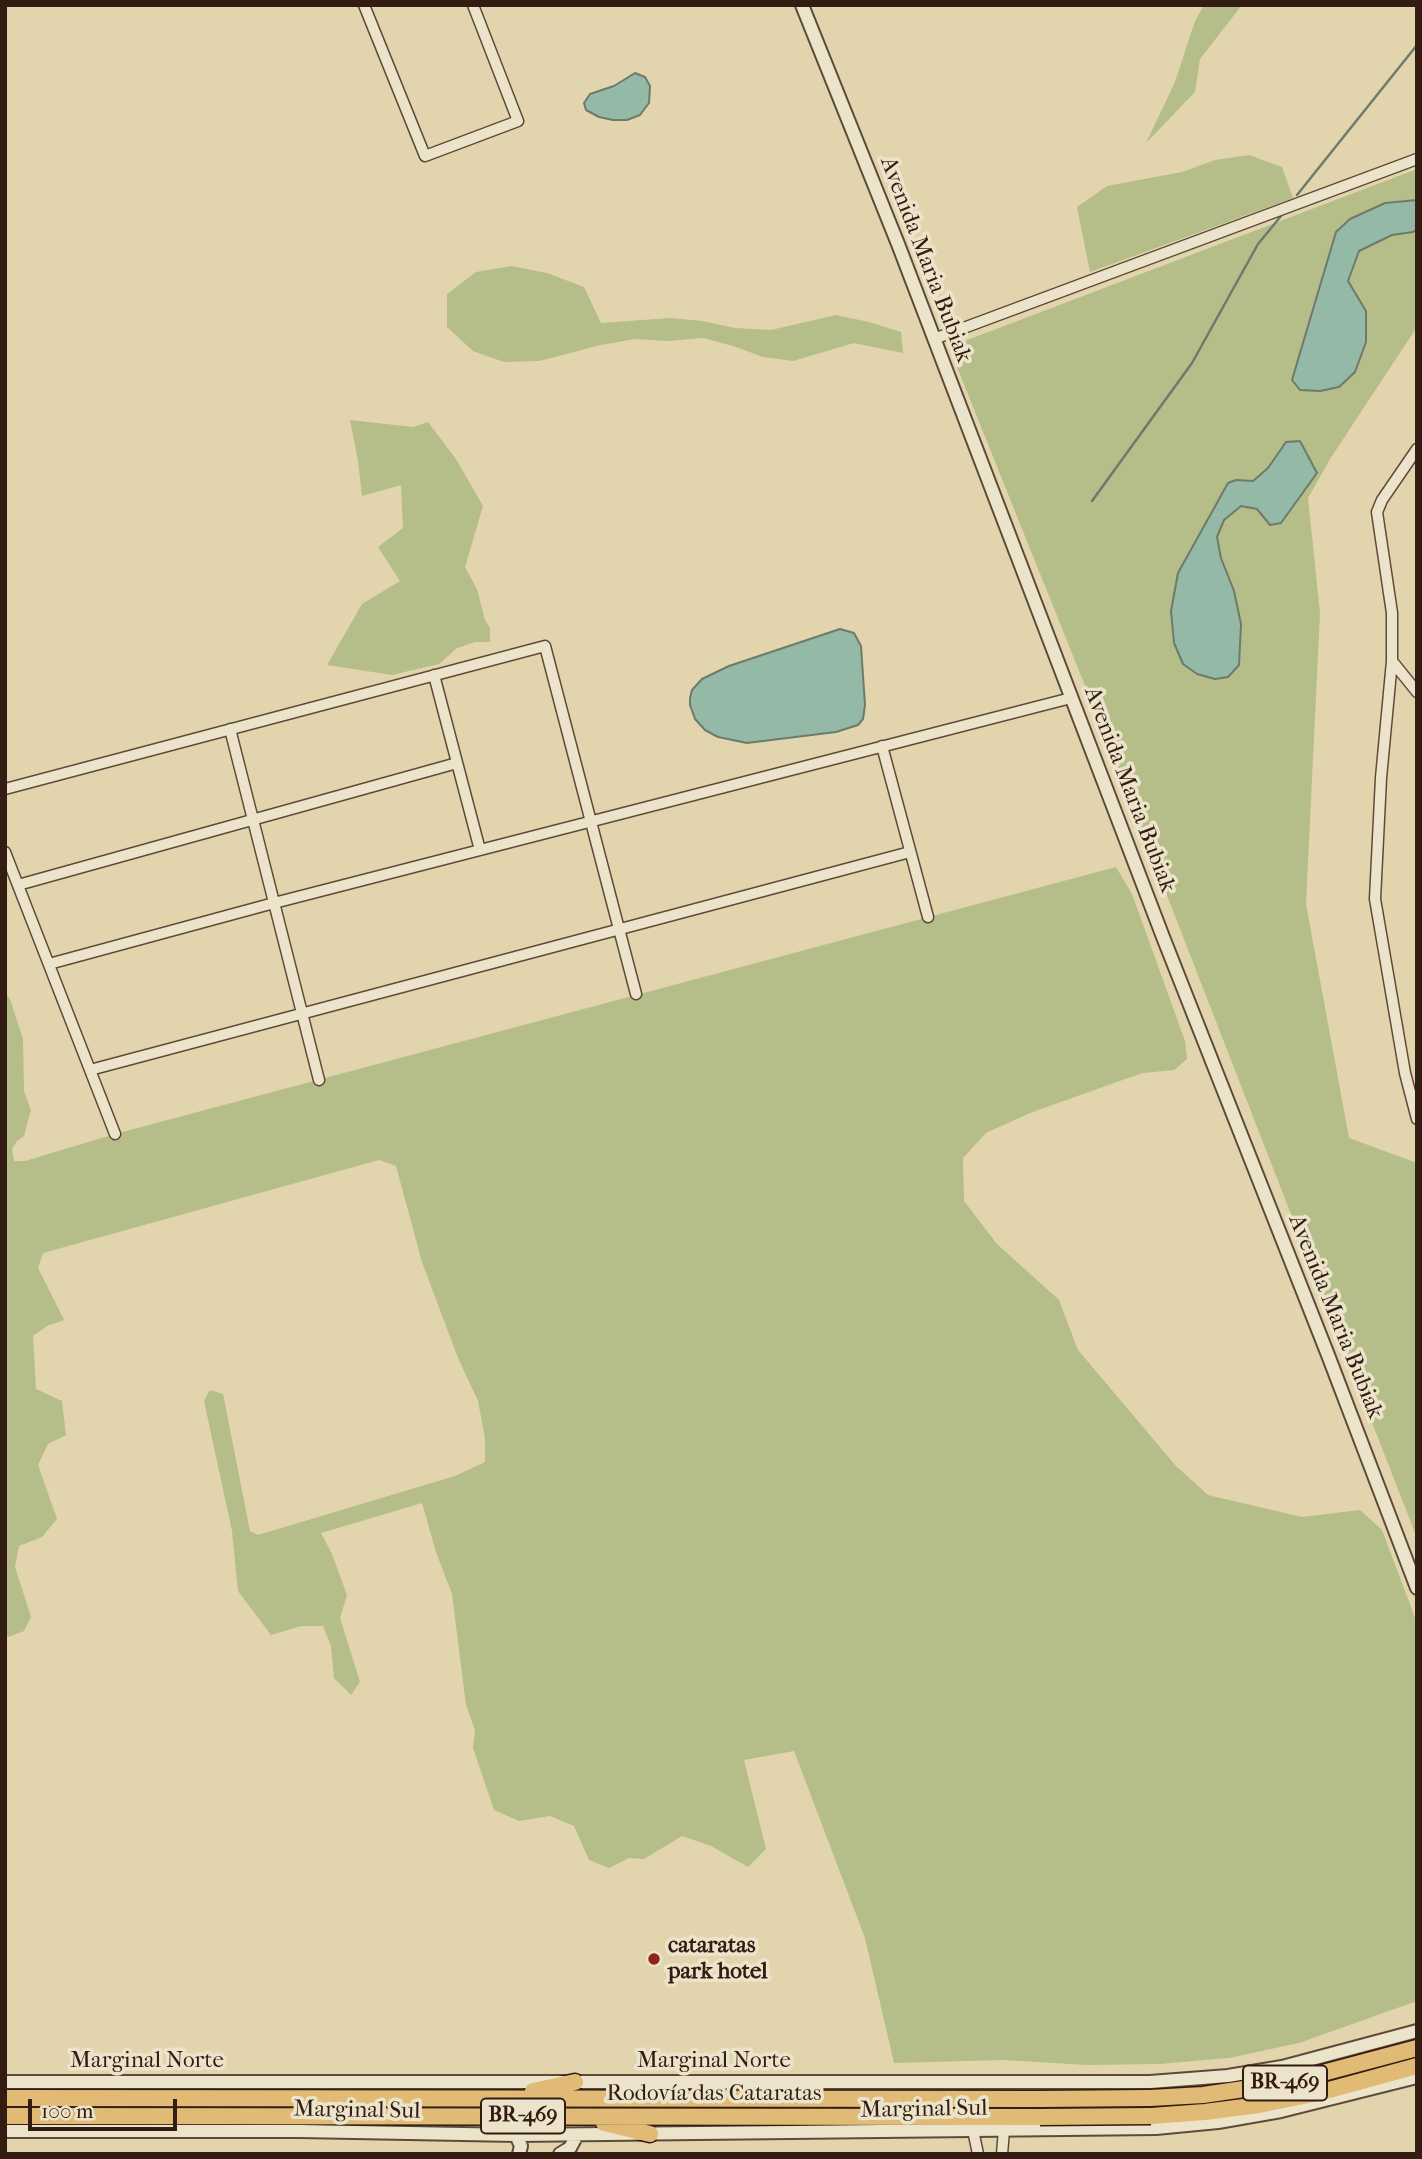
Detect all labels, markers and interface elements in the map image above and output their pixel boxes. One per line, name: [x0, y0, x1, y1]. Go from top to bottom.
street label: Avenida Maria Bubiak: [873, 153, 977, 367]
street label: Avenida Maria Bubiak: [1077, 683, 1181, 897]
street label: Avenida Maria Bubiak: [1281, 1211, 1389, 1423]
place label: cataratas park hotel: [668, 1932, 768, 1986]
marker: cataratas park hotel: [646, 1951, 662, 1967]
street label: Marginal Norte: [70, 2047, 224, 2075]
street label: Marginal Norte: [637, 2047, 791, 2075]
road number: BR-469: [1243, 2066, 1327, 2100]
street label: Rodovía das Cataratas: [607, 2080, 821, 2108]
scale bar: [32, 2086, 180, 2130]
street label: Marginal Sul: [860, 2095, 988, 2125]
street label: Marginal Sul: [293, 2096, 421, 2126]
road number: BR-469: [481, 2098, 565, 2134]
text: 100 m: [41, 2099, 94, 2123]

